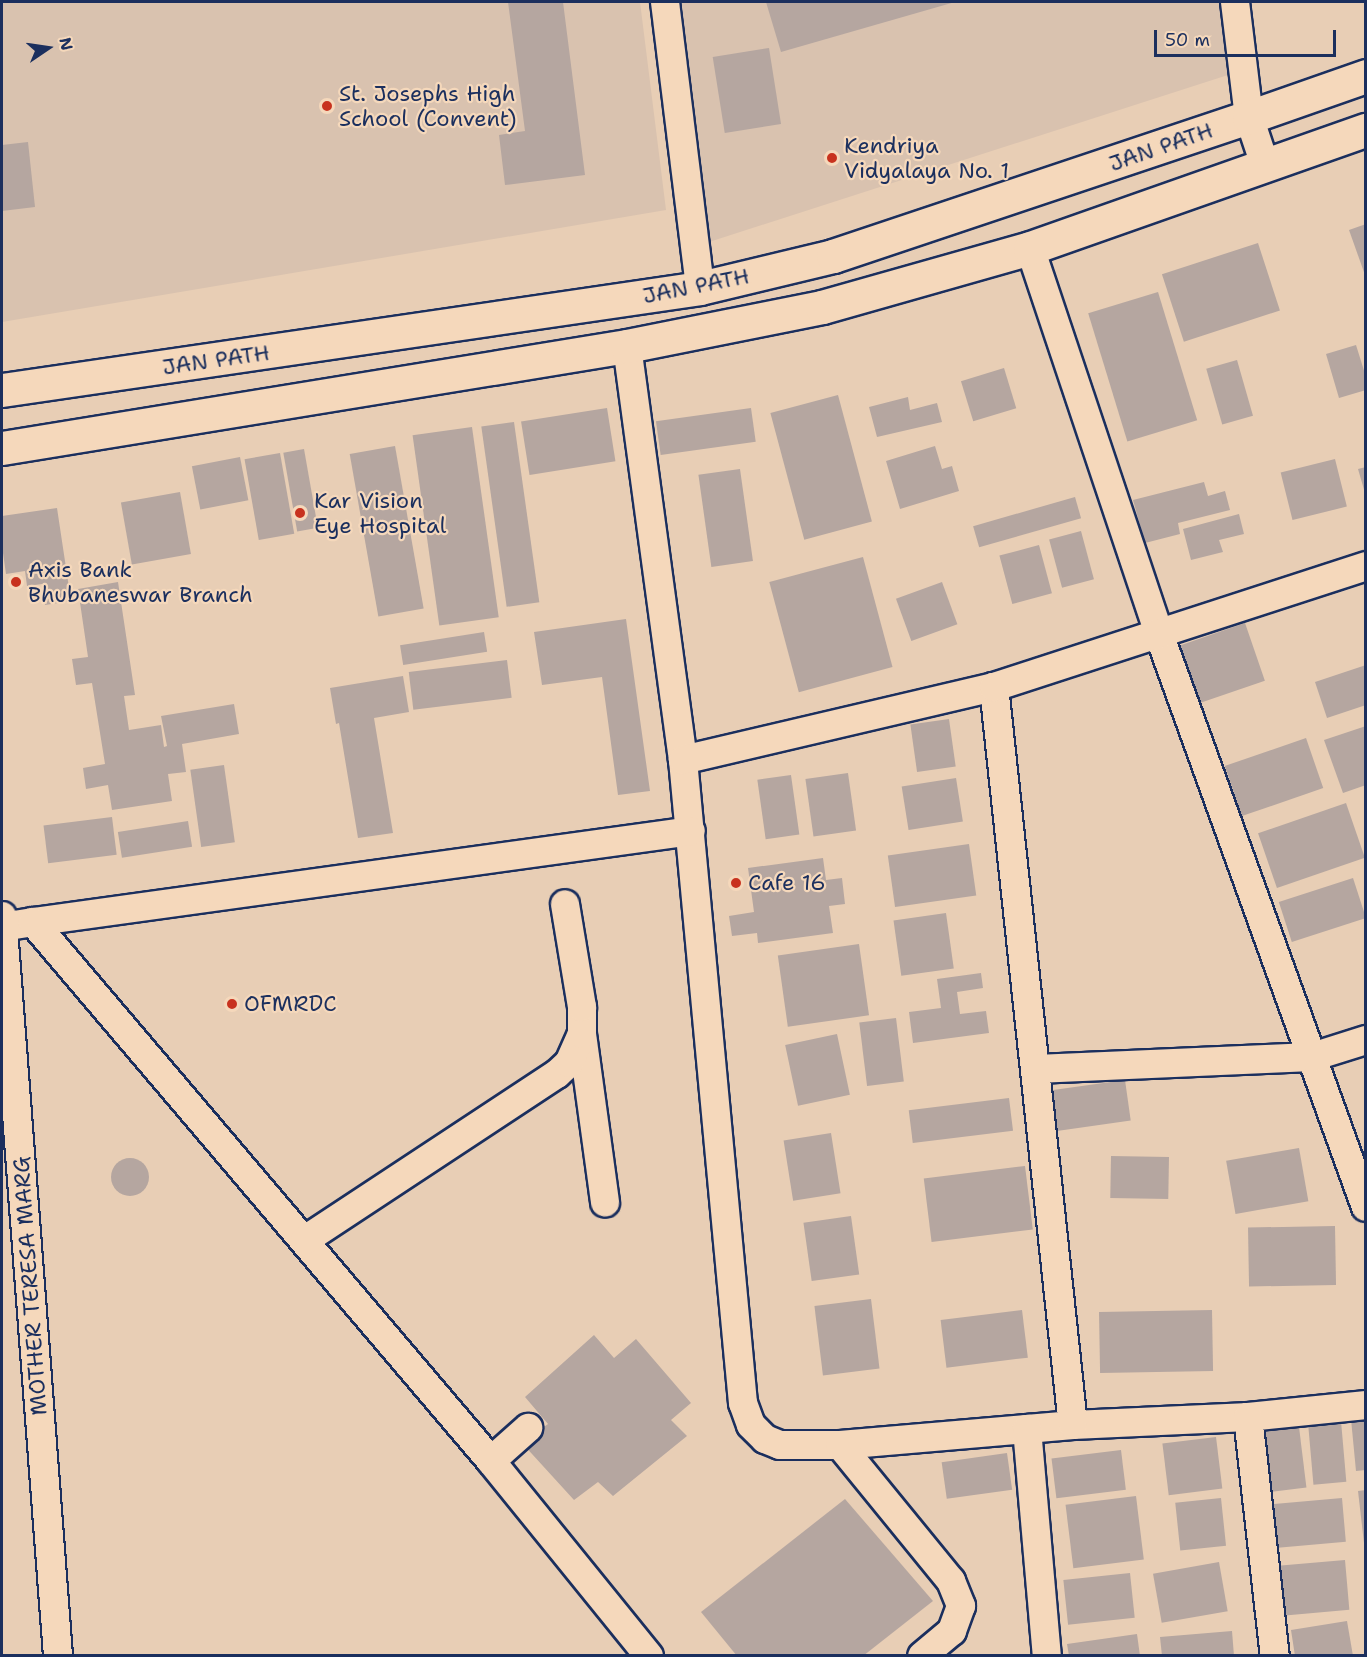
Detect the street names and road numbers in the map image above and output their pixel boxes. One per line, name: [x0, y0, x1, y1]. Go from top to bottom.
street label: JAN PATH: [1106, 117, 1216, 177]
street label: JAN PATH: [640, 263, 752, 309]
street label: JAN PATH: [161, 339, 271, 381]
street label: MOTHER TERESA MARG: [8, 1156, 52, 1416]

